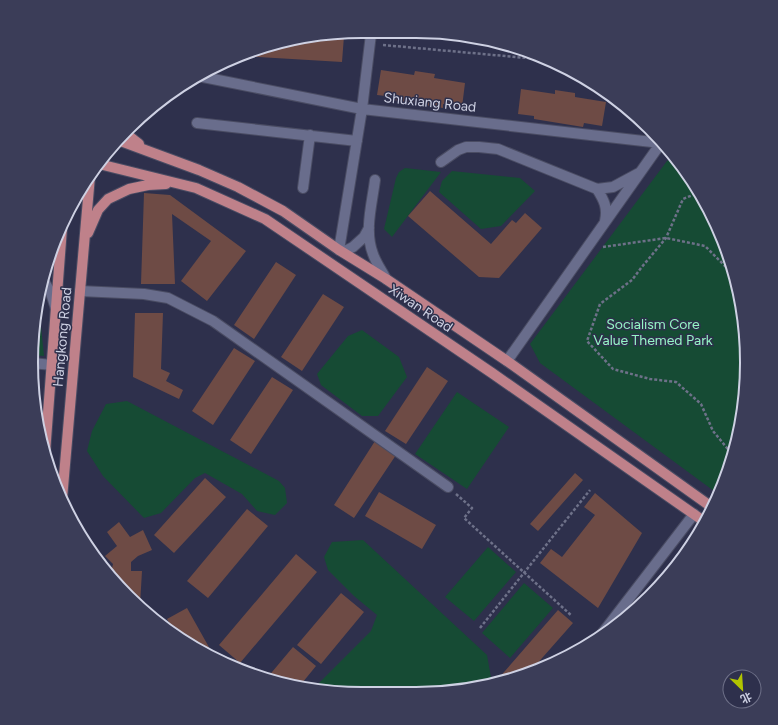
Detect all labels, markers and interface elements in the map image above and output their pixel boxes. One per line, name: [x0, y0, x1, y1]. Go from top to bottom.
street label: Shuxiang Road: [383, 89, 477, 116]
street label: Xiwan Road: [386, 281, 456, 336]
street label: Hangkong Road: [50, 286, 75, 388]
park label: Socialism Core Value Themed Park: [593, 316, 713, 349]
north arrow: [722, 669, 762, 709]
text: 北: [738, 689, 754, 706]

